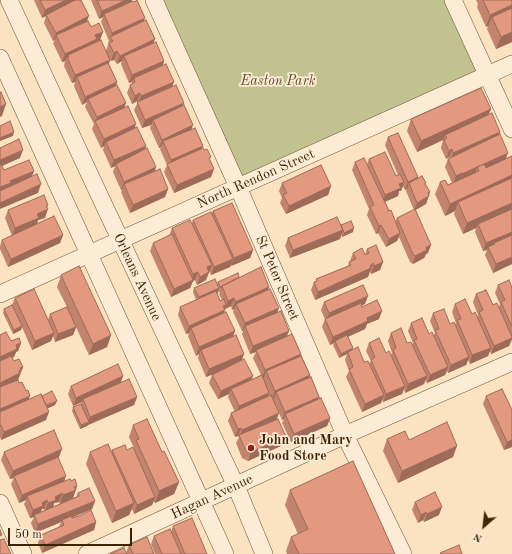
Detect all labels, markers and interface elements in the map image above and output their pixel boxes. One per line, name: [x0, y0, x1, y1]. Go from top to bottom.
park label: Easton Park: [241, 73, 315, 89]
street label: North Rendon Street: [195, 146, 317, 212]
street label: Orleans Avenue: [109, 231, 165, 323]
street label: St Peter Street: [252, 233, 302, 323]
place label: John and Mary Food Store: [259, 432, 352, 464]
marker: John and Mary Food Store: [246, 443, 256, 453]
street label: Hagan Avenue: [168, 471, 256, 523]
north arrow: [464, 506, 504, 546]
scale bar: [10, 520, 134, 546]
text: 50 m: [15, 529, 42, 541]
text: N: [472, 530, 484, 544]

